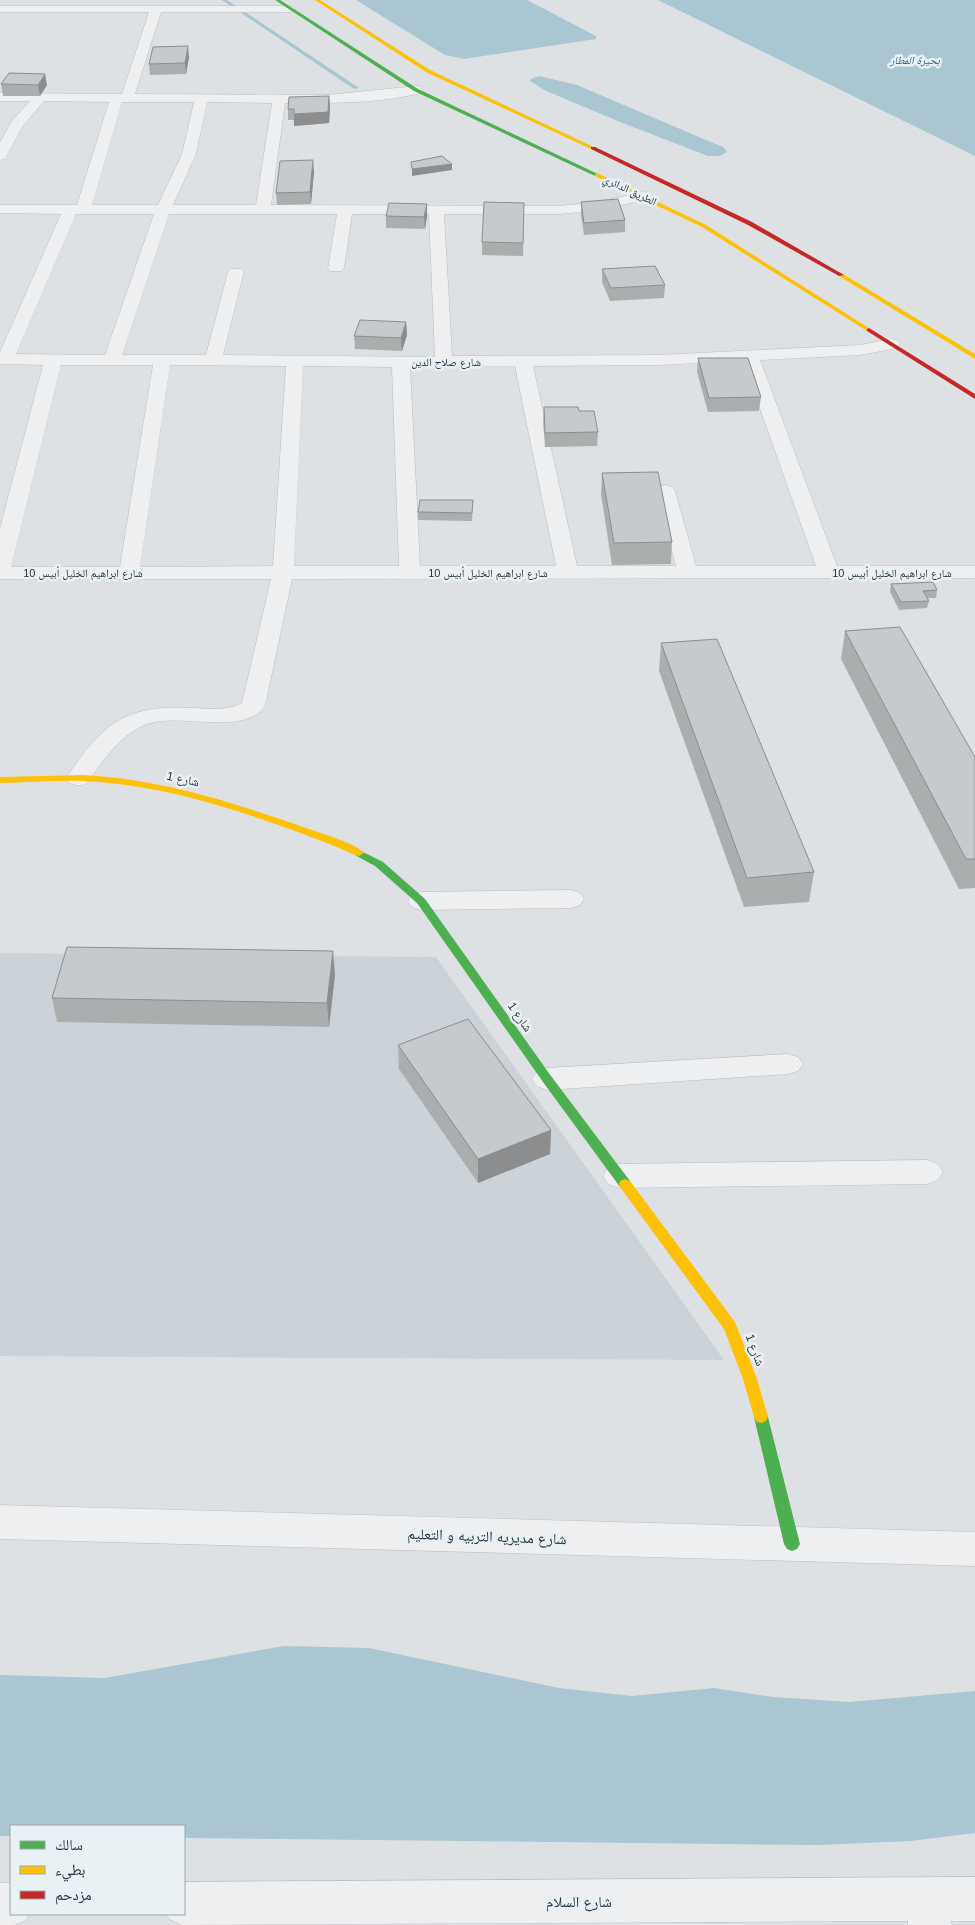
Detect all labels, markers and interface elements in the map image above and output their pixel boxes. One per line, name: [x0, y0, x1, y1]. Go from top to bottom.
water label: بحيرة المطار: [889, 54, 941, 67]
street label: الطريق الدائري: [600, 172, 658, 210]
street label: شارع صلاح الدين: [411, 356, 481, 369]
street label: شارع ابراهيم الخليل أبيس 10: [23, 566, 143, 581]
street label: شارع ابراهيم الخليل أبيس 10: [428, 566, 548, 581]
street label: شارع ابراهيم الخليل أبيس 10: [832, 566, 952, 581]
street label: شارع 1: [165, 769, 201, 790]
street label: شارع 1: [504, 1000, 535, 1035]
street label: شارع 1: [742, 1332, 767, 1368]
street label: شارع مديريه التربيه و التعليم: [407, 1525, 567, 1549]
legend: [10, 1825, 185, 1915]
text: سالك: [55, 1836, 83, 1853]
text: بطيء: [55, 1861, 85, 1882]
text: مزدحم: [55, 1886, 92, 1905]
street label: شارع السلام: [546, 1893, 612, 1912]

